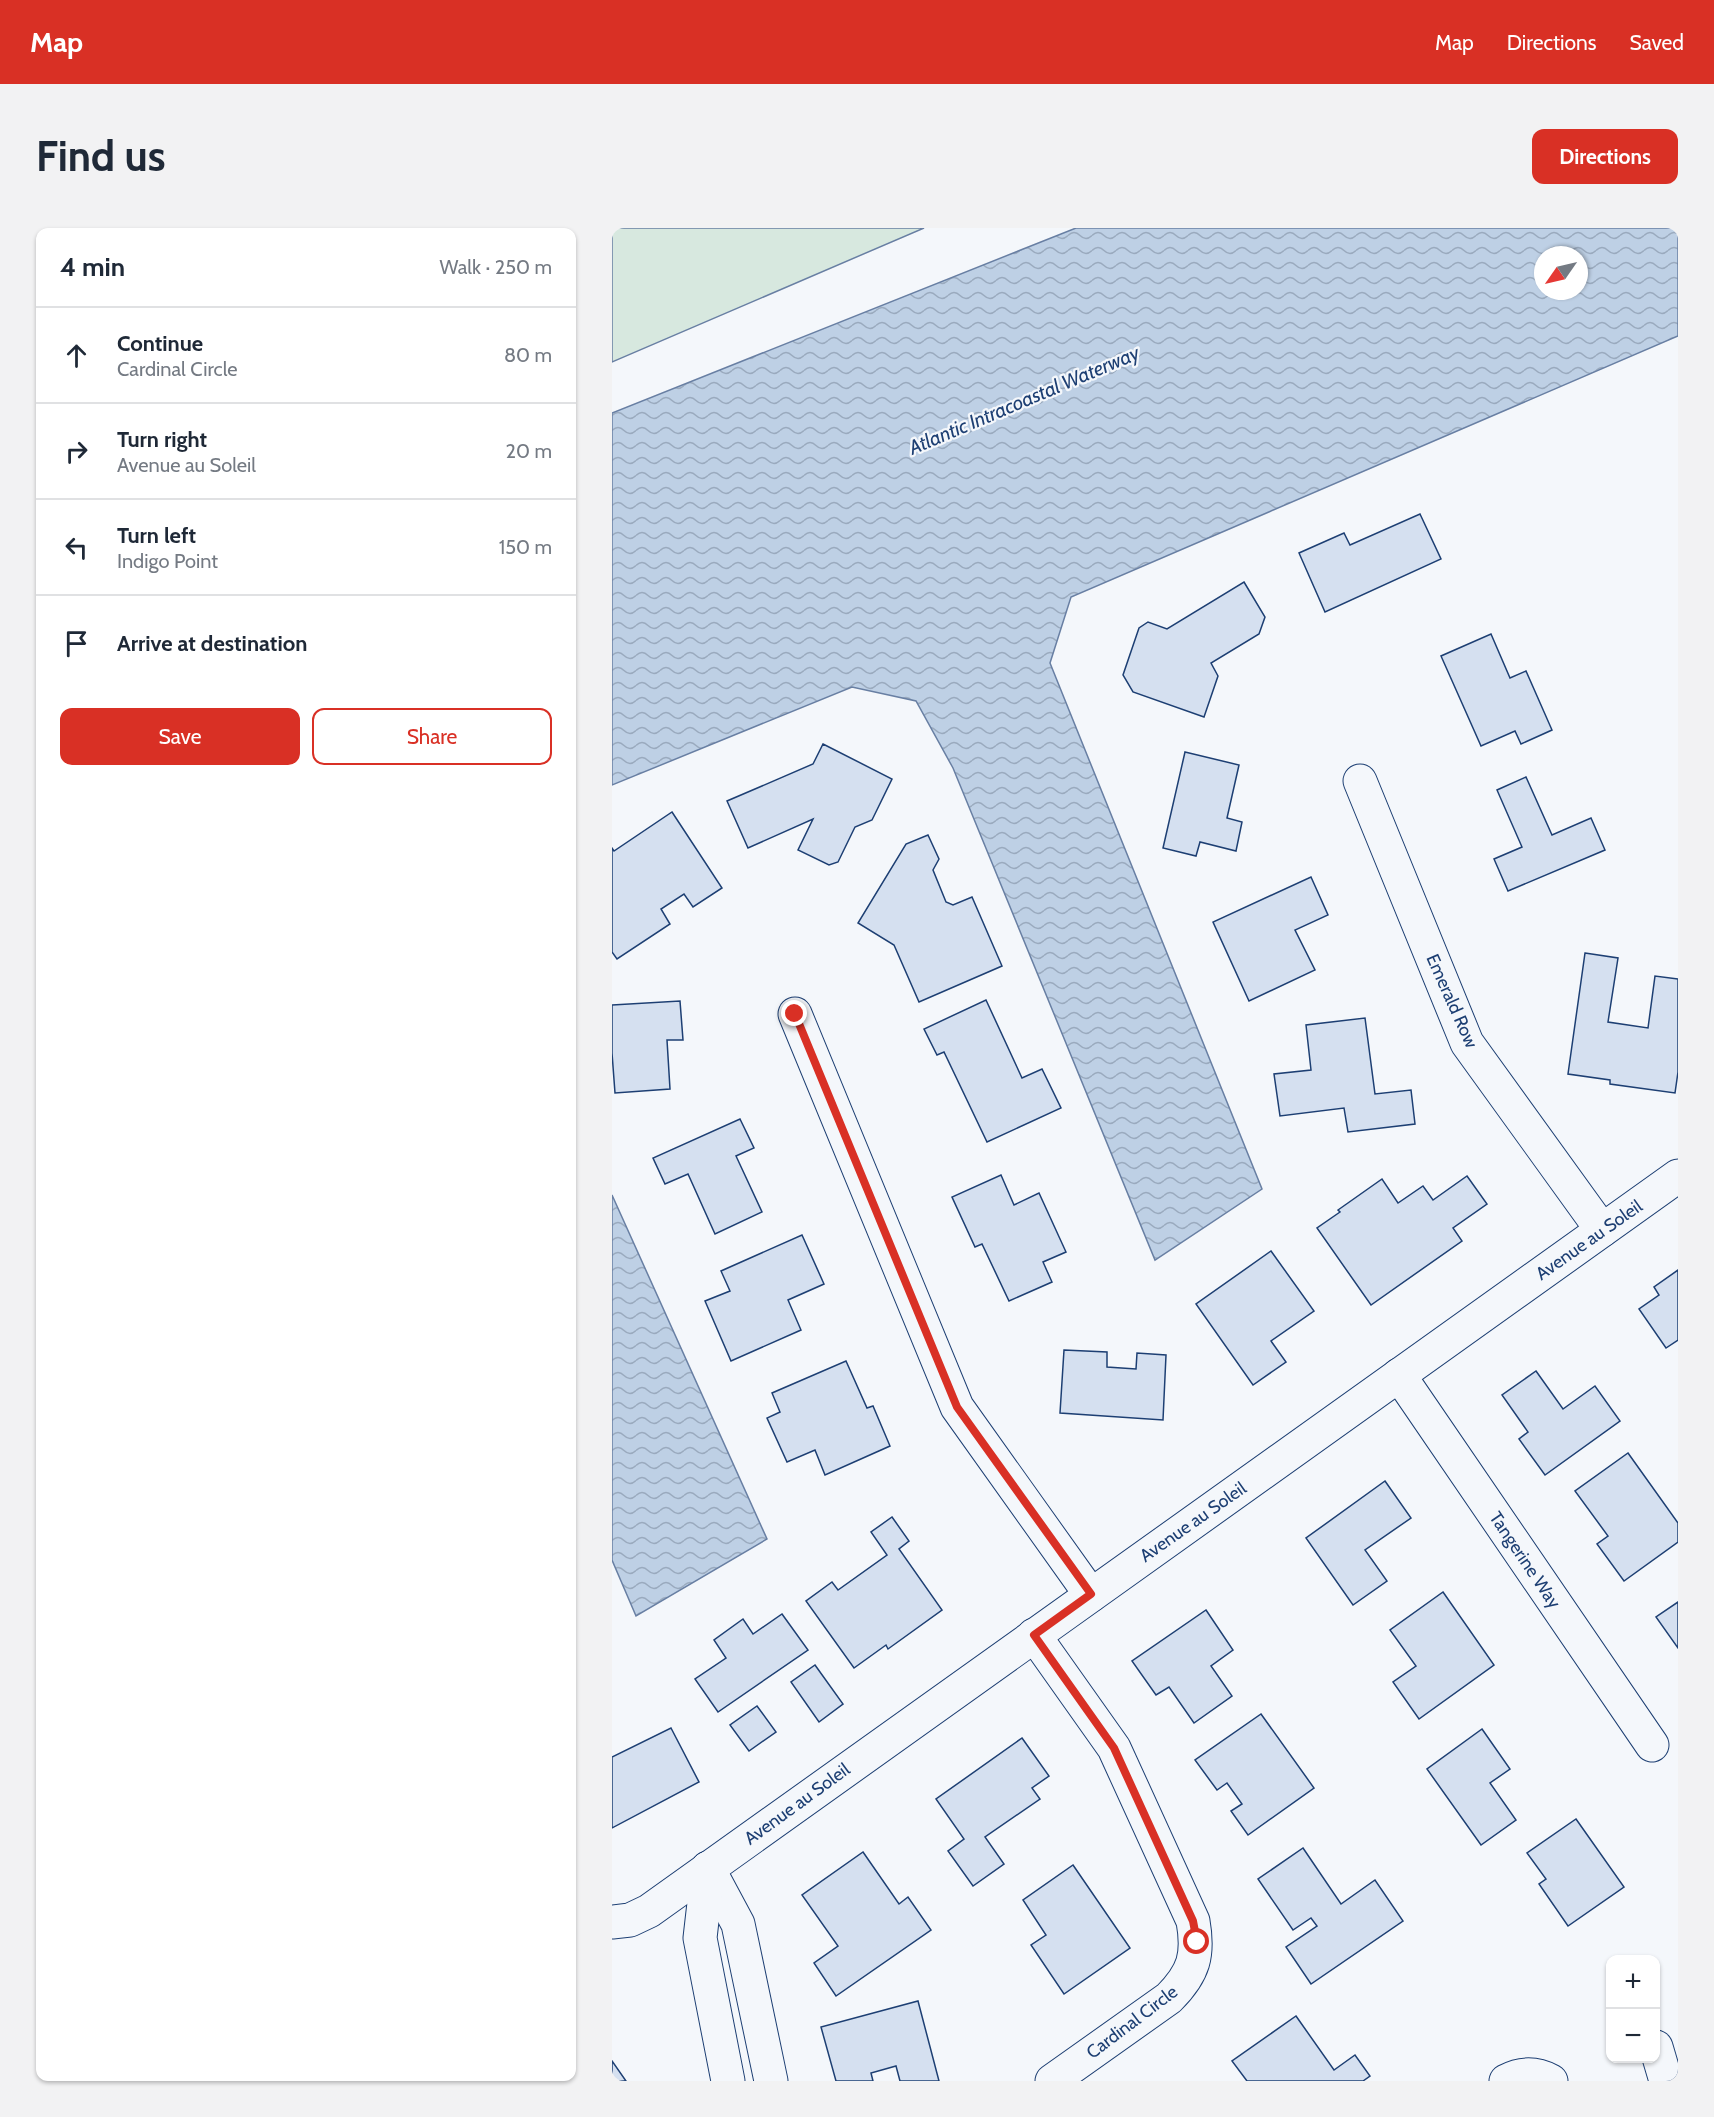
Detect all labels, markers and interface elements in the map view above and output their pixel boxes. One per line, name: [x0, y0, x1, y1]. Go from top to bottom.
text: Map: [30, 25, 83, 59]
text: Map: [1435, 30, 1474, 55]
text: Directions: [1507, 30, 1596, 55]
text: Saved: [1629, 30, 1684, 55]
button: Directions: [1532, 129, 1678, 184]
text: Find us: [36, 130, 165, 182]
north arrow: [1534, 246, 1588, 300]
text: 4 min: [60, 251, 125, 283]
text: Walk · 250 m: [440, 255, 552, 279]
text: Continue: [117, 330, 203, 357]
icon: ahead: [60, 339, 93, 372]
water label: Atlantic Intracoastal Waterway: [904, 340, 1144, 460]
text: 80 m: [504, 343, 552, 367]
text: Cardinal Circle: [117, 357, 238, 381]
text: Turn right: [117, 426, 207, 453]
icon: right: [60, 435, 93, 468]
text: 20 m: [506, 439, 552, 463]
text: Avenue au Soleil: [117, 453, 256, 477]
text: Turn left: [117, 522, 196, 549]
icon: left: [60, 531, 93, 564]
text: 150 m: [499, 535, 552, 559]
text: Indigo Point: [117, 549, 218, 573]
icon: arrive: [60, 627, 93, 660]
text: Arrive at destination: [117, 630, 307, 657]
button: Save: [60, 708, 300, 765]
button: Share: [312, 708, 552, 765]
street label: Emerald Row: [1421, 951, 1483, 1051]
route end: [781, 1000, 807, 1026]
street label: Avenue au Soleil: [1531, 1195, 1647, 1285]
street label: Avenue au Soleil: [1135, 1477, 1251, 1567]
street label: Tangerine Way: [1485, 1507, 1565, 1613]
street label: Avenue au Soleil: [740, 1758, 855, 1850]
route start: [1183, 1928, 1209, 1954]
map controls: [1606, 1955, 1660, 2063]
button: +: [1606, 1955, 1660, 2009]
street label: Cardinal Circle: [1082, 1981, 1182, 2063]
button: −: [1606, 2009, 1660, 2063]

